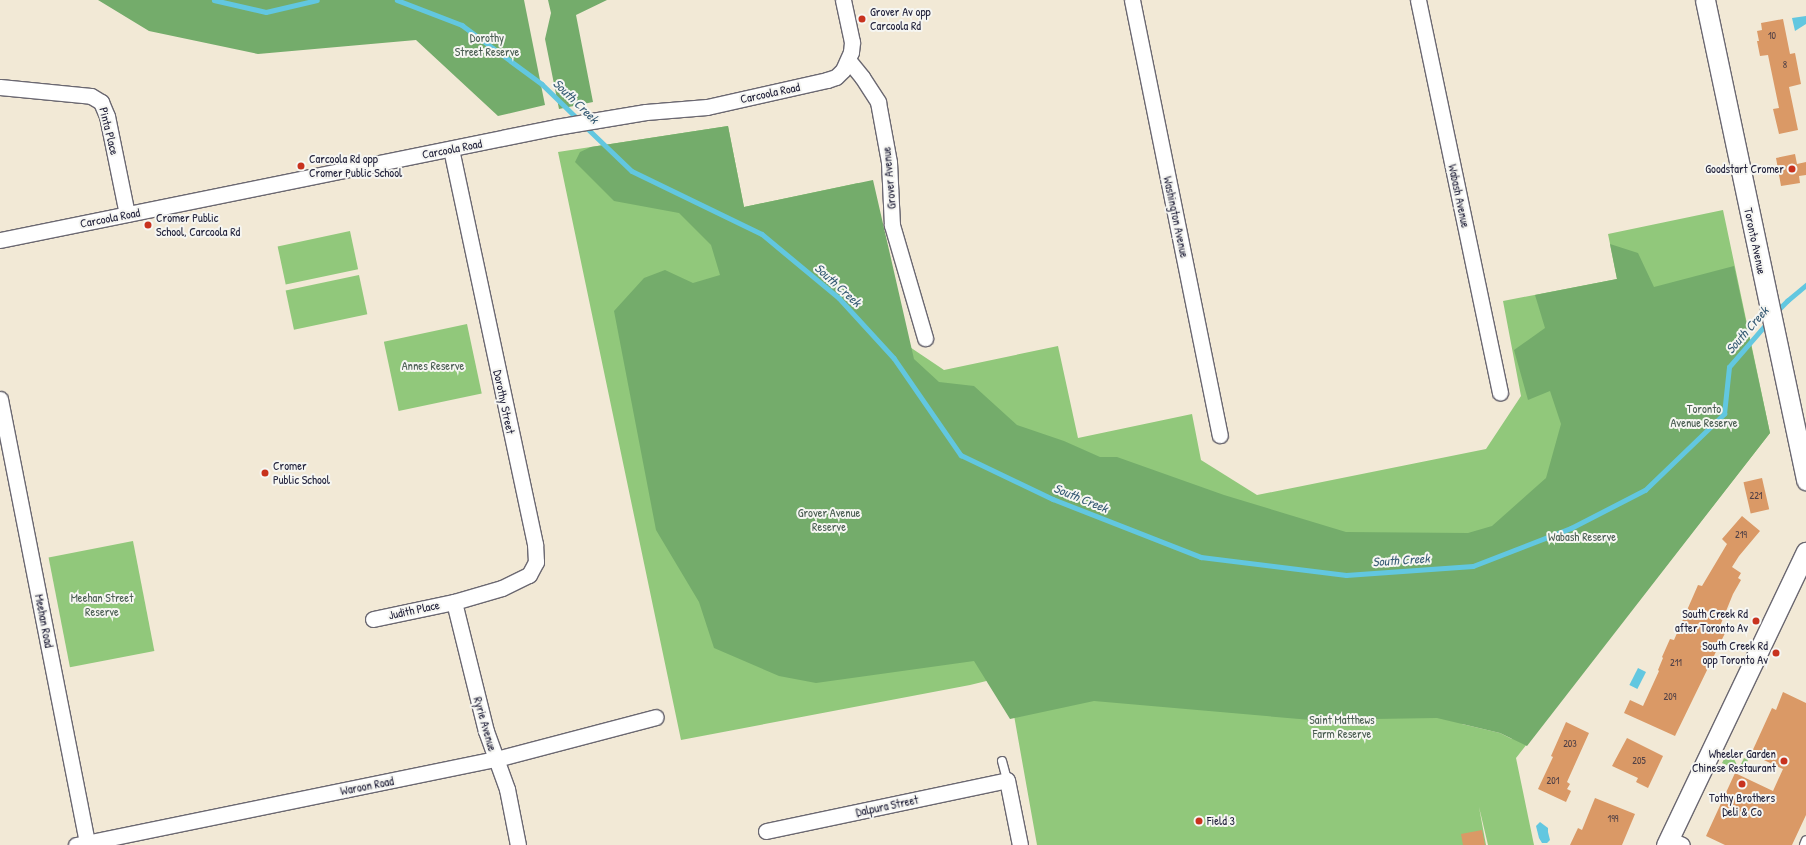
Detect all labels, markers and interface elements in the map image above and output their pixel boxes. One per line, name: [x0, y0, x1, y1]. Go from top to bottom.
place label: Grover Av opp Carcoola Rd: [870, 5, 931, 33]
marker: Grover Av opp Carcoola Rd: [857, 14, 867, 24]
house number: 10: [1768, 30, 1776, 42]
park label: Dorothy Street Reserve: [455, 31, 519, 59]
house number: 8: [1783, 59, 1787, 71]
water label: South Creek: [550, 76, 602, 126]
street label: Carcoola Road: [739, 80, 801, 106]
street label: Pinta Place: [96, 106, 122, 156]
street label: Carcoola Road: [421, 136, 483, 162]
street label: Grover Avenue: [879, 146, 899, 210]
place label: Carcoola Rd opp Cromer Public School: [309, 152, 402, 180]
marker: Carcoola Rd opp Cromer Public School: [296, 161, 306, 171]
place label: Goodstart Cromer: [1705, 162, 1784, 176]
street label: Wabash Avenue: [1445, 163, 1473, 229]
marker: Goodstart Cromer: [1787, 164, 1797, 174]
street label: Washington Avenue: [1160, 175, 1192, 259]
street label: Carcoola Road: [79, 205, 141, 231]
street label: Toronto Avenue: [1741, 206, 1769, 276]
place label: Cromer Public School, Carcoola Rd: [156, 211, 240, 239]
marker: Cromer Public School, Carcoola Rd: [143, 220, 153, 230]
water label: South Creek: [812, 260, 864, 310]
water label: South Creek: [1722, 303, 1772, 357]
park label: Annes Reserve: [402, 359, 464, 373]
street label: Dorothy Street: [490, 369, 518, 435]
park label: Toronto Avenue Reserve: [1670, 402, 1738, 430]
place label: Cromer Public School: [273, 459, 330, 487]
marker: Cromer Public School: [260, 468, 270, 478]
water label: South Creek: [1052, 480, 1110, 516]
house number: 221: [1750, 490, 1762, 502]
park label: Grover Avenue Reserve: [798, 506, 860, 534]
house number: 219: [1735, 529, 1747, 541]
park label: Wabash Reserve: [1548, 530, 1616, 544]
water label: South Creek: [1372, 550, 1430, 570]
park label: Meehan Street Reserve: [71, 591, 133, 619]
street label: Meehan Road: [32, 593, 56, 649]
street label: Judith Place: [387, 598, 441, 622]
place label: South Creek Rd after Toronto Av: [1675, 607, 1748, 635]
marker: South Creek Rd after Toronto Av: [1751, 616, 1761, 626]
place label: South Creek Rd opp Toronto Av: [1702, 639, 1768, 667]
marker: South Creek Rd opp Toronto Av: [1771, 648, 1781, 658]
house number: 211: [1670, 657, 1682, 669]
house number: 209: [1664, 691, 1676, 703]
street label: Ryrie Avenue: [470, 695, 500, 753]
park label: Saint Matthews Farm Reserve: [1309, 713, 1375, 741]
house number: 203: [1563, 738, 1577, 750]
place label: Wheeler Garden Chinese Restaurant: [1692, 747, 1776, 775]
house number: 205: [1632, 755, 1646, 767]
marker: Wheeler Garden Chinese Restaurant: [1779, 756, 1789, 766]
street label: Waroon Road: [339, 774, 395, 798]
house number: 201: [1547, 775, 1559, 787]
marker: Tothy Brothers Deli & Co: [1737, 779, 1747, 789]
place label: Tothy Brothers Deli & Co: [1709, 791, 1775, 819]
street label: Dalpura Street: [854, 792, 920, 820]
house number: 199: [1608, 813, 1618, 825]
place label: Field 3: [1207, 814, 1235, 828]
marker: Field 3: [1194, 816, 1204, 826]

